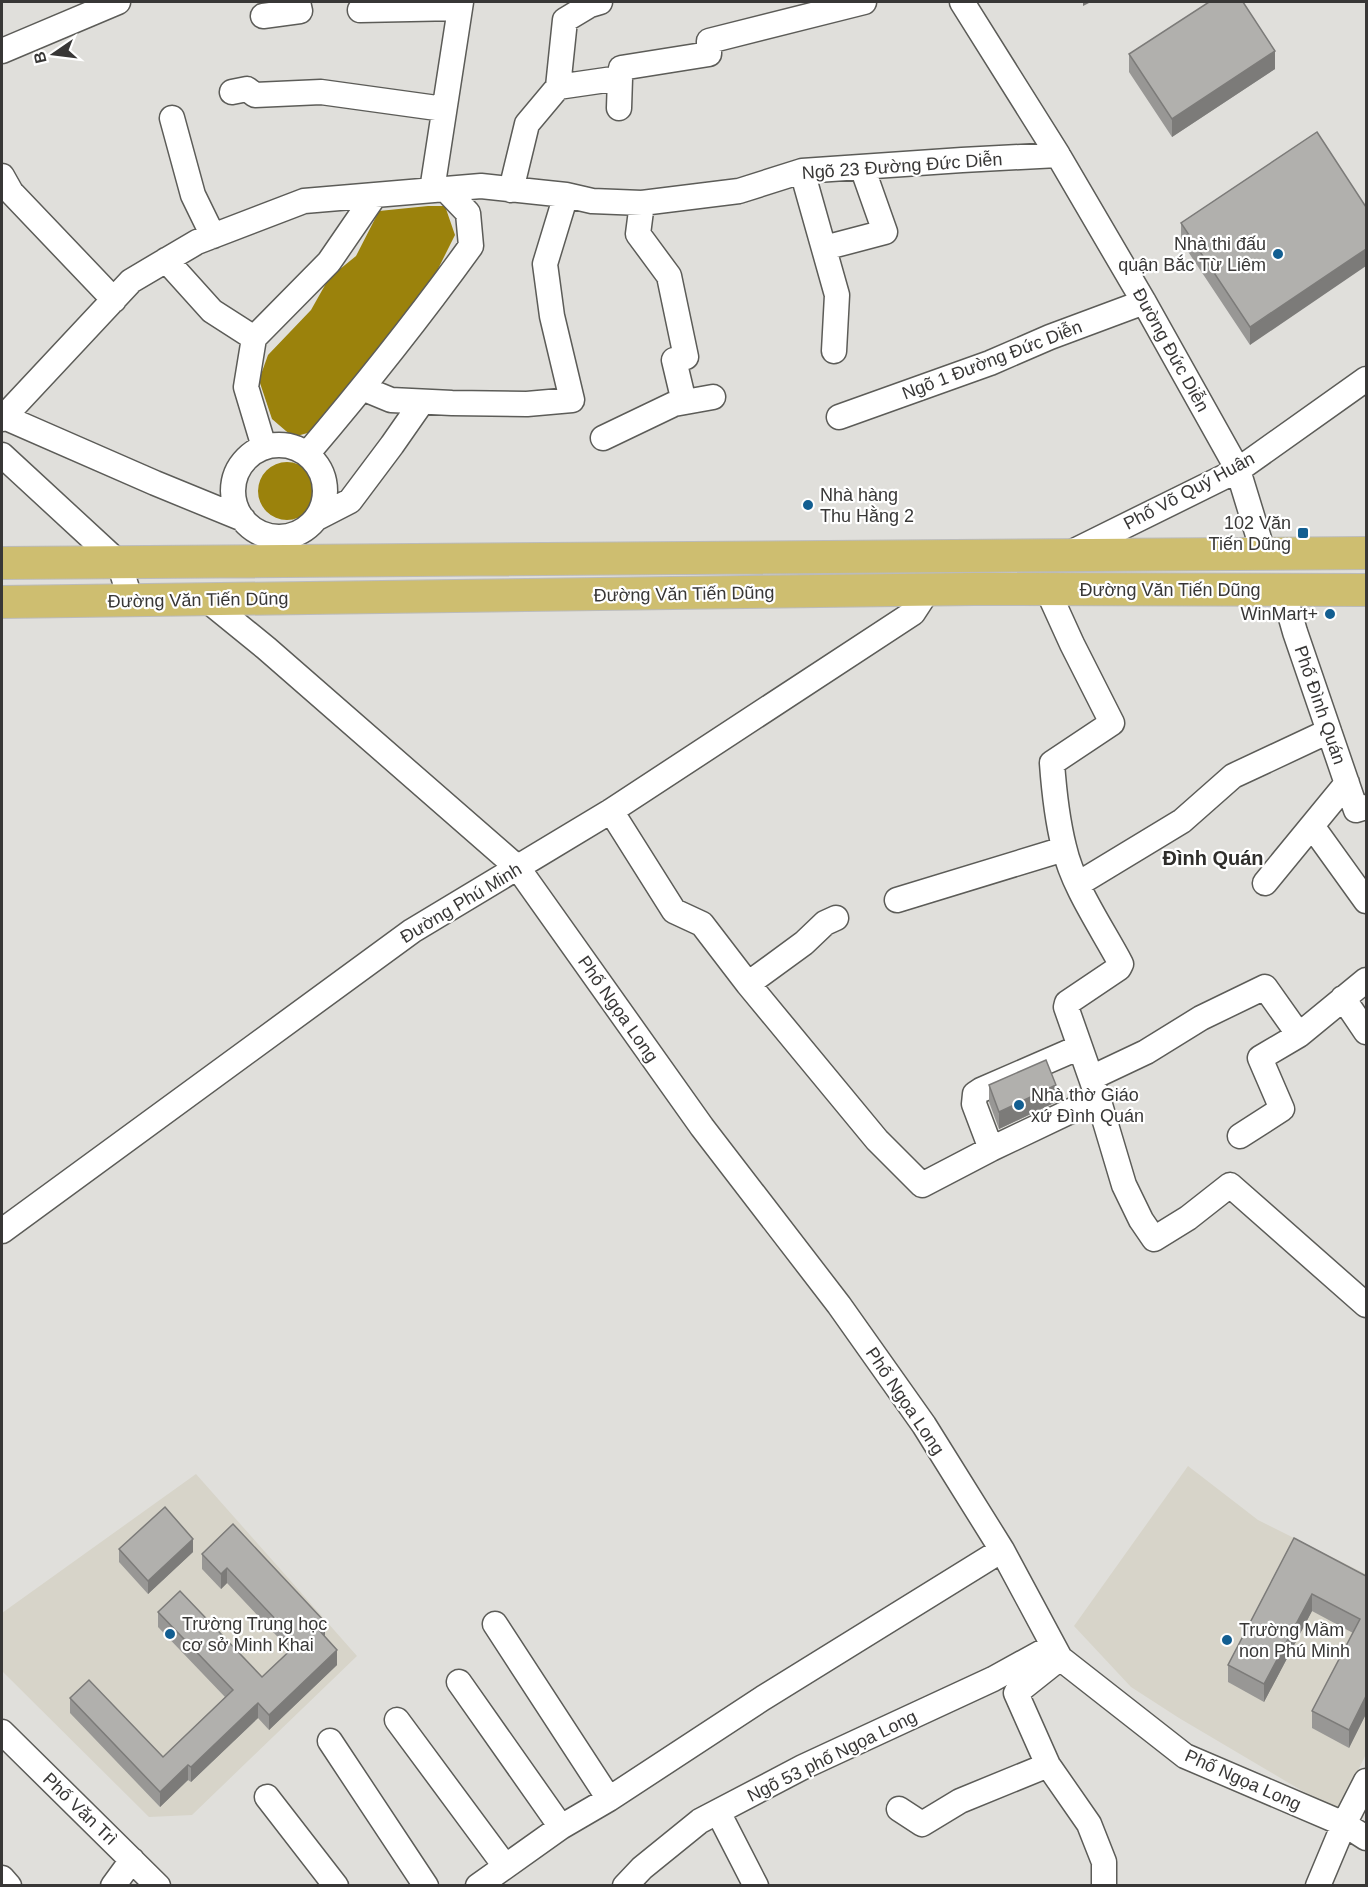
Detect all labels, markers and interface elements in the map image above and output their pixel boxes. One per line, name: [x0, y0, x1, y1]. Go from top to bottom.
north arrow: [24, 24, 84, 84]
text: B: [30, 50, 50, 65]
street label: Ngõ 23 Đường Đức Diễn: [801, 148, 1003, 183]
place label: Nhà thi đấu quận Bắc Từ Liêm: [1118, 234, 1266, 275]
marker: Nhà thi đấu quận Bắc Từ Liêm: [1271, 247, 1285, 261]
street label: Đường Đức Diễn: [1129, 284, 1214, 415]
street label: Ngõ 1 Đường Đức Diễn: [899, 316, 1085, 404]
street label: Phố Võ Quý Huân: [1120, 448, 1258, 534]
place label: Nhà hàng Thu Hằng 2: [820, 485, 914, 526]
marker: Nhà hàng Thu Hằng 2: [801, 498, 815, 512]
place label: 102 Văn Tiến Dũng: [1209, 513, 1291, 554]
marker: 102 Văn Tiến Dũng: [1296, 526, 1310, 540]
street label: Đường Văn Tiến Dũng: [1080, 580, 1260, 600]
street label: Đường Văn Tiến Dũng: [593, 582, 775, 606]
street label: Đường Văn Tiến Dũng: [107, 588, 289, 612]
place label: WinMart+: [1240, 604, 1318, 624]
marker: WinMart+: [1323, 607, 1337, 621]
street label: Phố Đình Quán: [1290, 643, 1350, 767]
district label: Đình Quán: [1162, 847, 1264, 869]
street label: Đường Phú Minh: [397, 859, 525, 947]
street label: Phố Ngọa Long: [574, 952, 662, 1066]
place label: Nhà thờ Giáo xứ Đình Quán: [1031, 1085, 1144, 1126]
marker: Nhà thờ Giáo xứ Đình Quán: [1012, 1098, 1026, 1112]
street label: Phố Ngọa Long: [862, 1344, 948, 1458]
place label: Trường Trung học cơ sở Minh Khai: [182, 1614, 327, 1655]
place label: Trường Mầm non Phú Minh: [1239, 1620, 1350, 1661]
marker: Trường Trung học cơ sở Minh Khai: [163, 1627, 177, 1641]
marker: Trường Mầm non Phú Minh: [1220, 1633, 1234, 1647]
street label: Ngõ 53 phố Ngọa Long: [744, 1706, 920, 1806]
street label: Phố Ngọa Long: [1182, 1745, 1304, 1815]
street label: Phố Văn Trì: [39, 1769, 121, 1849]

